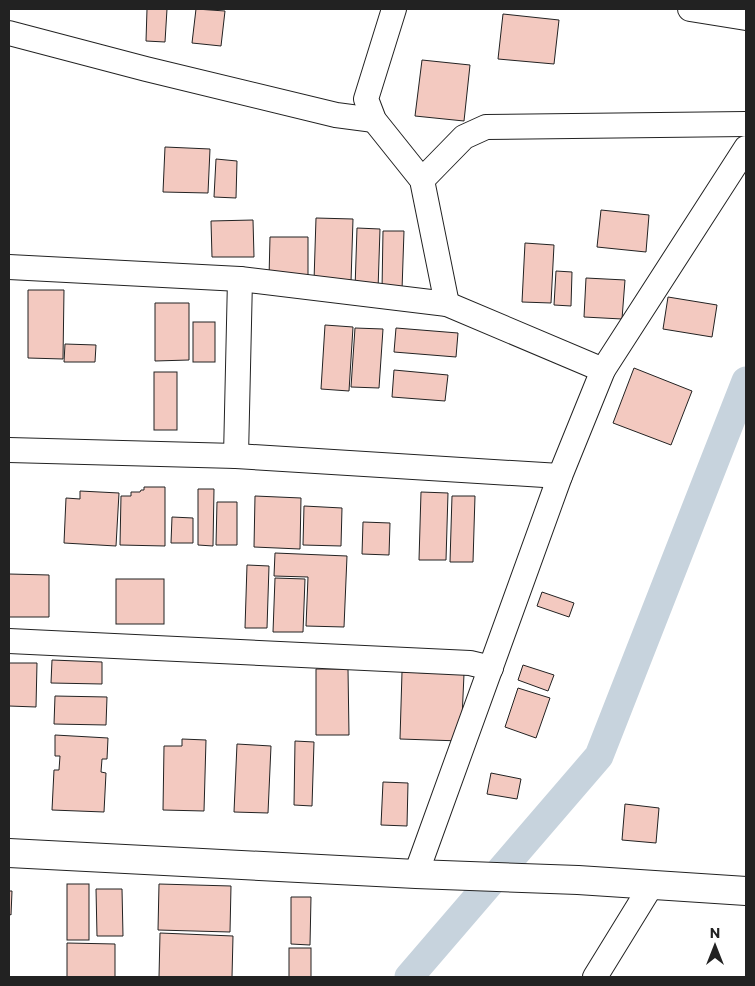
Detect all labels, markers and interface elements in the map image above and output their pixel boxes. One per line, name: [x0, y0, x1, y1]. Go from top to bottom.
north arrow: [690, 921, 740, 971]
text: N: [710, 924, 720, 941]

